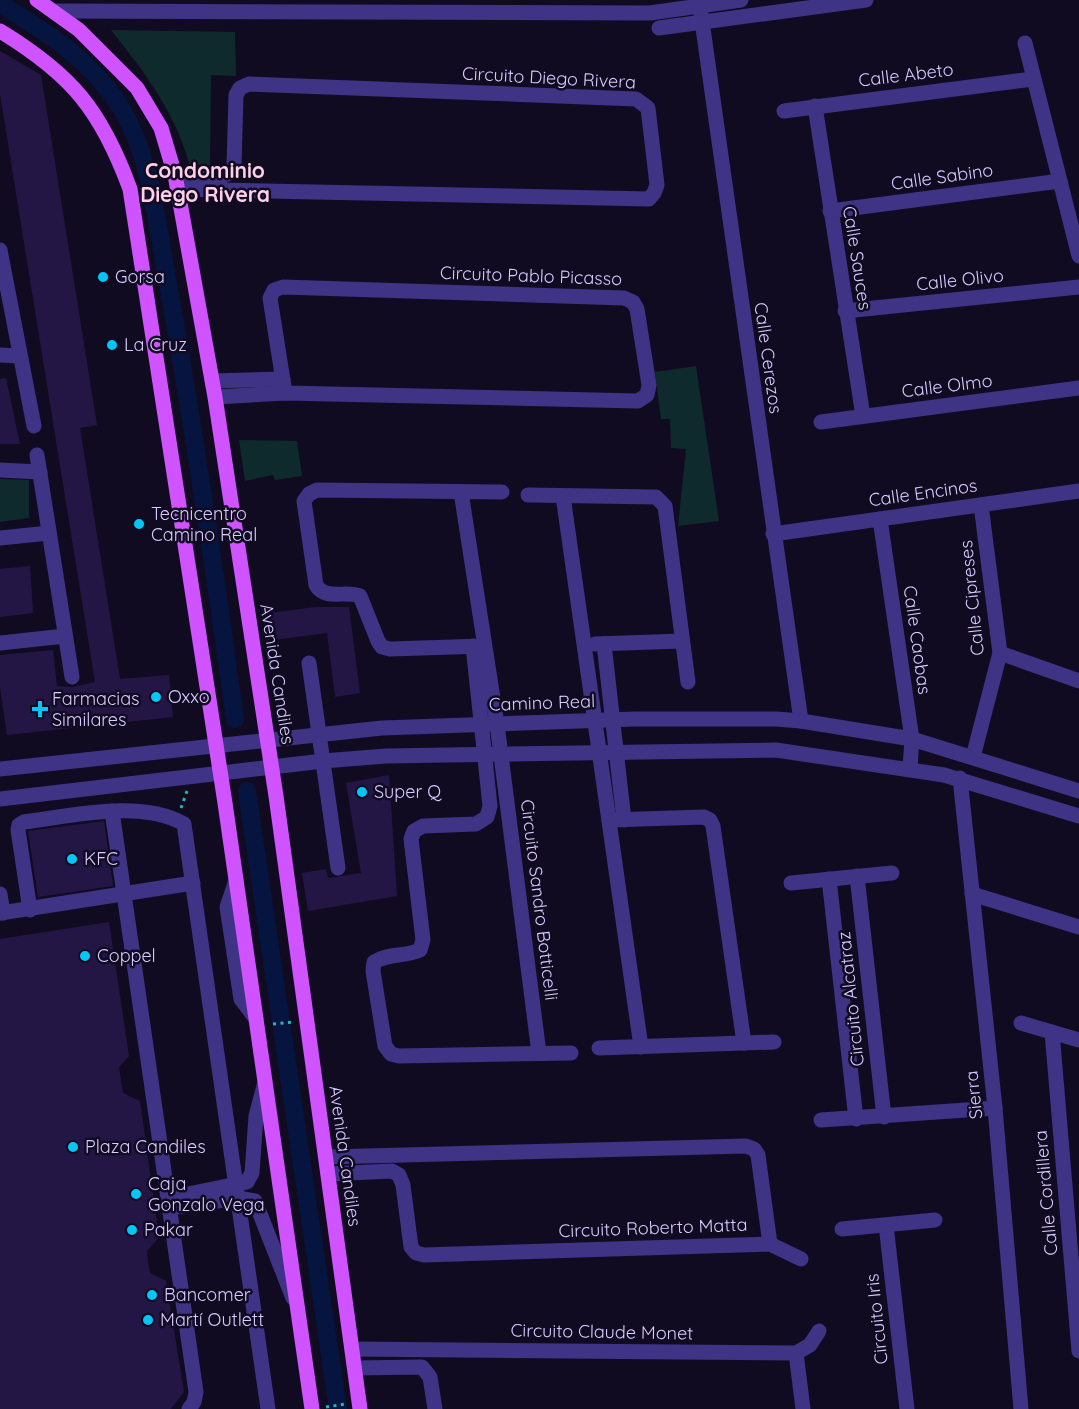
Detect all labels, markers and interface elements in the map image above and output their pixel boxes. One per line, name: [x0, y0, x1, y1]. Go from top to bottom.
street label: Calle Abeto: [857, 57, 955, 92]
street label: Circuito Diego Rivera: [462, 61, 637, 94]
district label: Condominio Diego Rivera: [140, 157, 270, 207]
street label: Calle Sabino: [889, 158, 994, 195]
street label: Calle Sauces: [838, 204, 877, 312]
street label: Circuito Pablo Picasso: [440, 261, 622, 290]
street label: Calle Olivo: [915, 263, 1005, 296]
place label: Gorsa: [115, 265, 165, 288]
marker: Gorsa: [96, 270, 110, 284]
street label: Calle Cerezos: [749, 301, 788, 415]
place label: La Cruz: [124, 333, 187, 356]
marker: La Cruz: [105, 338, 119, 352]
street label: Calle Olmo: [900, 369, 994, 402]
street label: Calle Encinos: [867, 474, 979, 512]
place label: Tecnicentro Camino Real: [151, 502, 257, 546]
marker: Tecnicentro Camino Real: [132, 517, 146, 531]
street label: Calle Cipreses: [954, 539, 989, 657]
street label: Calle Caobas: [898, 584, 937, 696]
street label: Avenida Candiles: [255, 602, 300, 746]
place label: Oxxo: [168, 685, 210, 708]
place label: Farmacias Similares: [52, 687, 140, 731]
street label: Camino Real: [488, 689, 596, 716]
marker: Oxxo: [149, 690, 163, 704]
marker: Farmacias Similares: [33, 702, 47, 716]
place label: Super Q: [374, 780, 442, 803]
marker: Super Q: [355, 785, 369, 799]
street label: Circuito Sandro Botticelli: [516, 798, 563, 1002]
place label: KFC: [84, 847, 118, 870]
marker: KFC: [65, 852, 79, 866]
street label: Circuito Alcatraz: [832, 930, 869, 1068]
place label: Coppel: [97, 944, 156, 967]
marker: Coppel: [78, 949, 92, 963]
street label: Sierra: [960, 1070, 987, 1120]
street label: Avenida Candiles: [324, 1084, 367, 1228]
street label: Calle Cordillera: [1029, 1129, 1062, 1257]
place label: Plaza Candiles: [85, 1135, 206, 1158]
marker: Plaza Candiles: [66, 1140, 80, 1154]
place label: Caja Gonzalo Vega: [148, 1172, 265, 1216]
marker: Caja Gonzalo Vega: [129, 1187, 143, 1201]
street label: Circuito Roberto Matta: [558, 1213, 748, 1242]
place label: Pakar: [144, 1218, 193, 1241]
marker: Pakar: [125, 1223, 139, 1237]
street label: Circuito Iris: [860, 1273, 893, 1366]
place label: Bancomer: [164, 1283, 251, 1306]
marker: Bancomer: [145, 1288, 159, 1302]
place label: Martí Outlett: [160, 1308, 264, 1331]
marker: Martí Outlett: [141, 1313, 155, 1327]
street label: Circuito Claude Monet: [510, 1318, 694, 1345]

